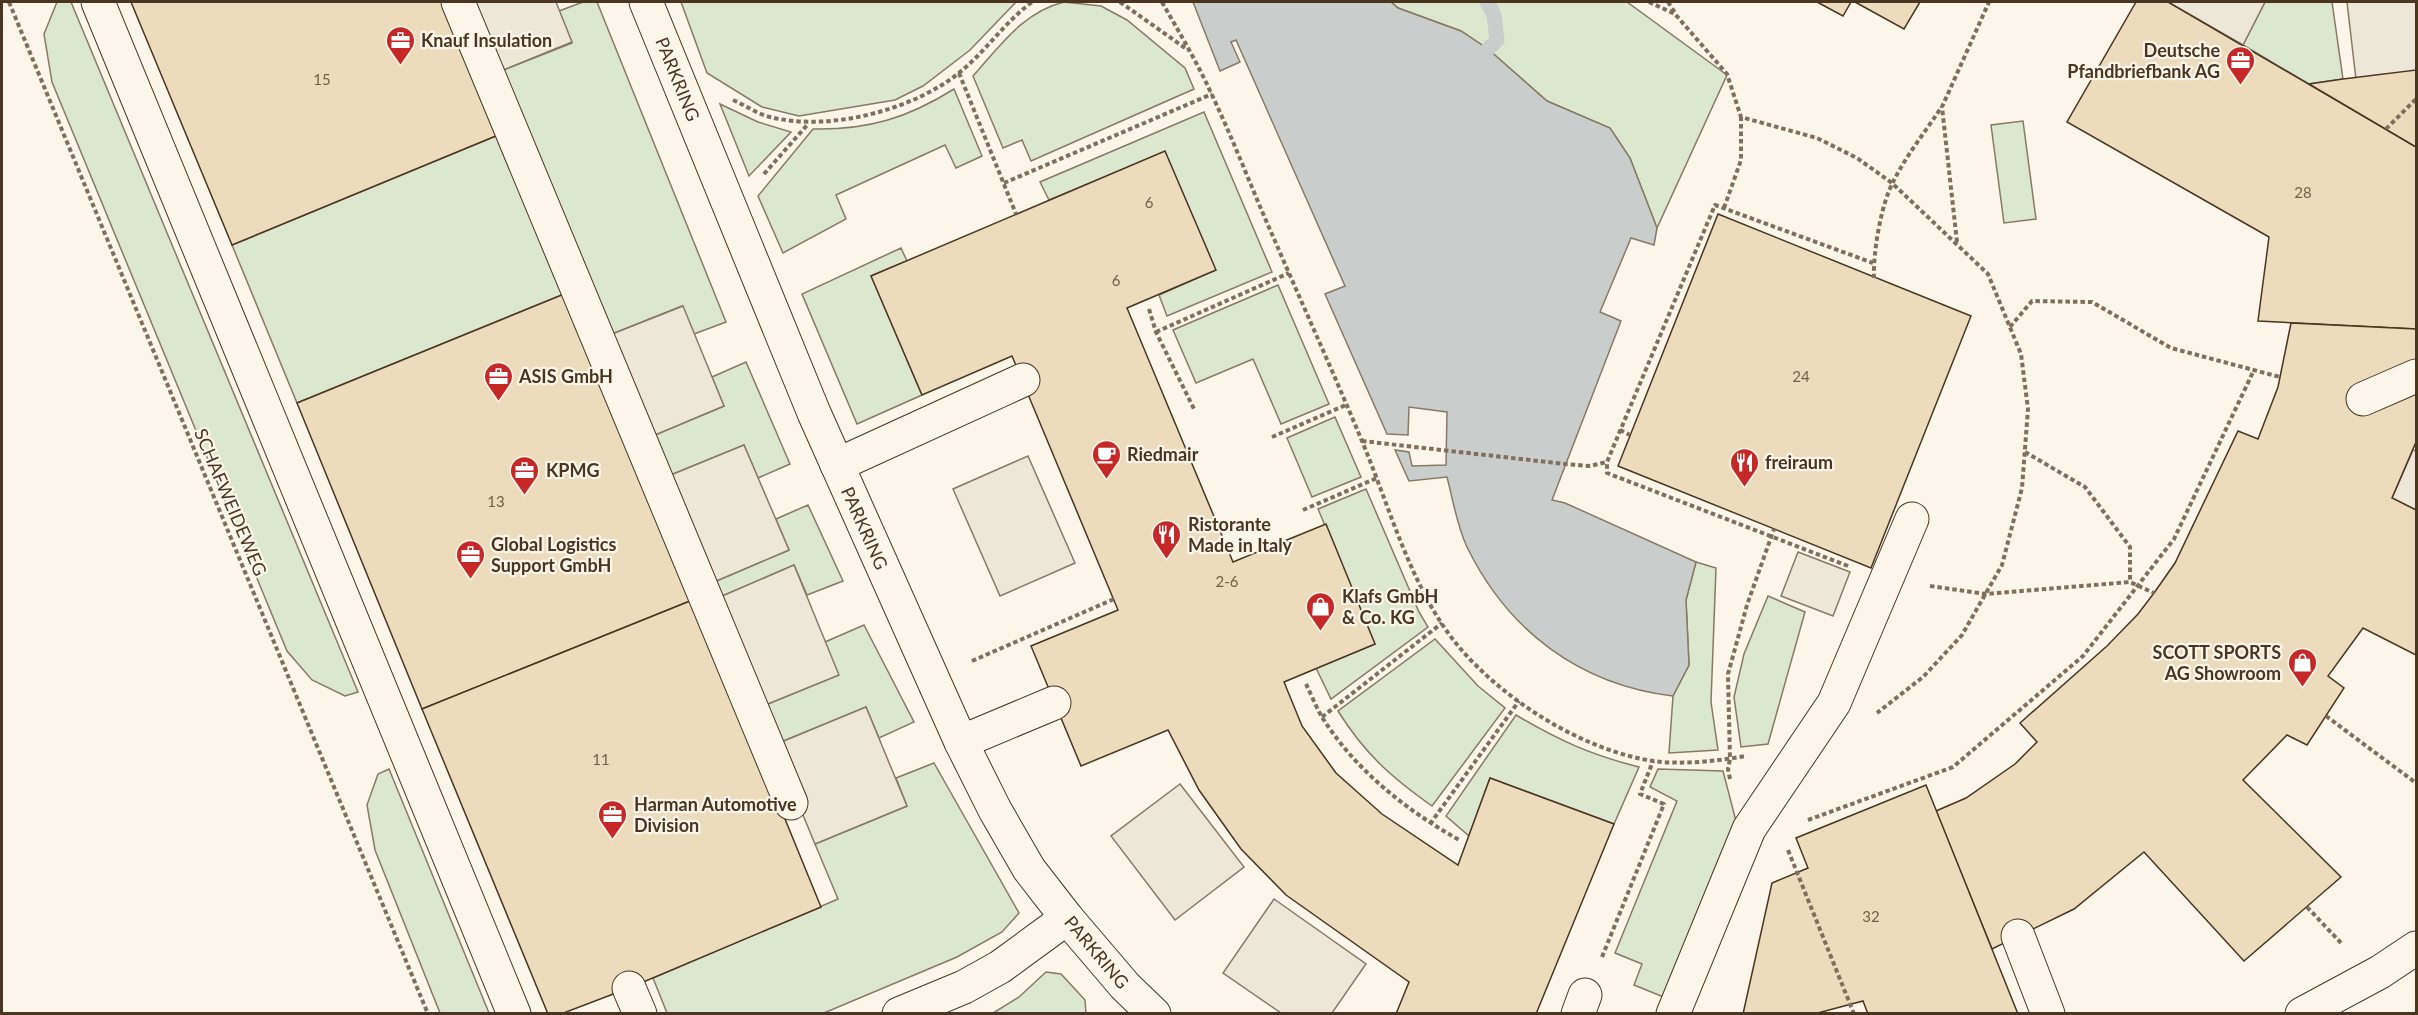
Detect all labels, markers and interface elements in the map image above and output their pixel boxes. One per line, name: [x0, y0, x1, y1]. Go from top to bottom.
office icon: Knauf Insulation: [384, 24, 416, 66]
place label: Knauf Insulation: [421, 29, 552, 51]
street label: PARKRING: [651, 34, 705, 124]
place label: Deutsche Pfandbriefbank AG: [2067, 39, 2220, 82]
office icon: Deutsche Pfandbriefbank AG: [2225, 44, 2257, 86]
house number: 15: [313, 70, 331, 88]
house number: 28: [2294, 183, 2312, 201]
house number: 6: [1145, 193, 1154, 211]
house number: 6: [1112, 271, 1121, 289]
office icon: ASIS GmbH: [482, 360, 514, 402]
place label: ASIS GmbH: [518, 365, 613, 387]
house number: 24: [1792, 367, 1810, 385]
street label: SCHAFWEIDEWEG: [190, 425, 272, 579]
cafe icon: Riedmair: [1090, 438, 1122, 480]
place label: Riedmair: [1127, 443, 1199, 465]
restaurant icon: freiraum: [1728, 446, 1760, 488]
place label: freiraum: [1765, 451, 1833, 473]
office icon: KPMG: [509, 454, 541, 496]
place label: KPMG: [546, 459, 600, 481]
street label: PARKRING: [837, 483, 893, 573]
house number: 13: [487, 492, 505, 510]
place label: Ristorante Made in Italy: [1188, 513, 1293, 556]
restaurant icon: Ristorante Made in Italy: [1151, 518, 1183, 560]
place label: Global Logistics Support GmbH: [491, 533, 616, 576]
office icon: Global Logistics Support GmbH: [454, 538, 486, 580]
house number: 2-6: [1216, 572, 1239, 590]
place label: Klafs GmbH & Co. KG: [1342, 585, 1438, 628]
shop icon: Klafs GmbH & Co. KG: [1305, 590, 1337, 632]
place label: SCOTT SPORTS AG Showroom: [2153, 641, 2281, 684]
shop icon: SCOTT SPORTS AG Showroom: [2286, 646, 2318, 688]
house number: 11: [592, 750, 610, 768]
place label: Harman Automotive Division: [634, 793, 797, 836]
office icon: Harman Automotive Division: [597, 798, 629, 840]
house number: 32: [1862, 907, 1880, 925]
street label: PARKRING: [1060, 911, 1134, 993]

